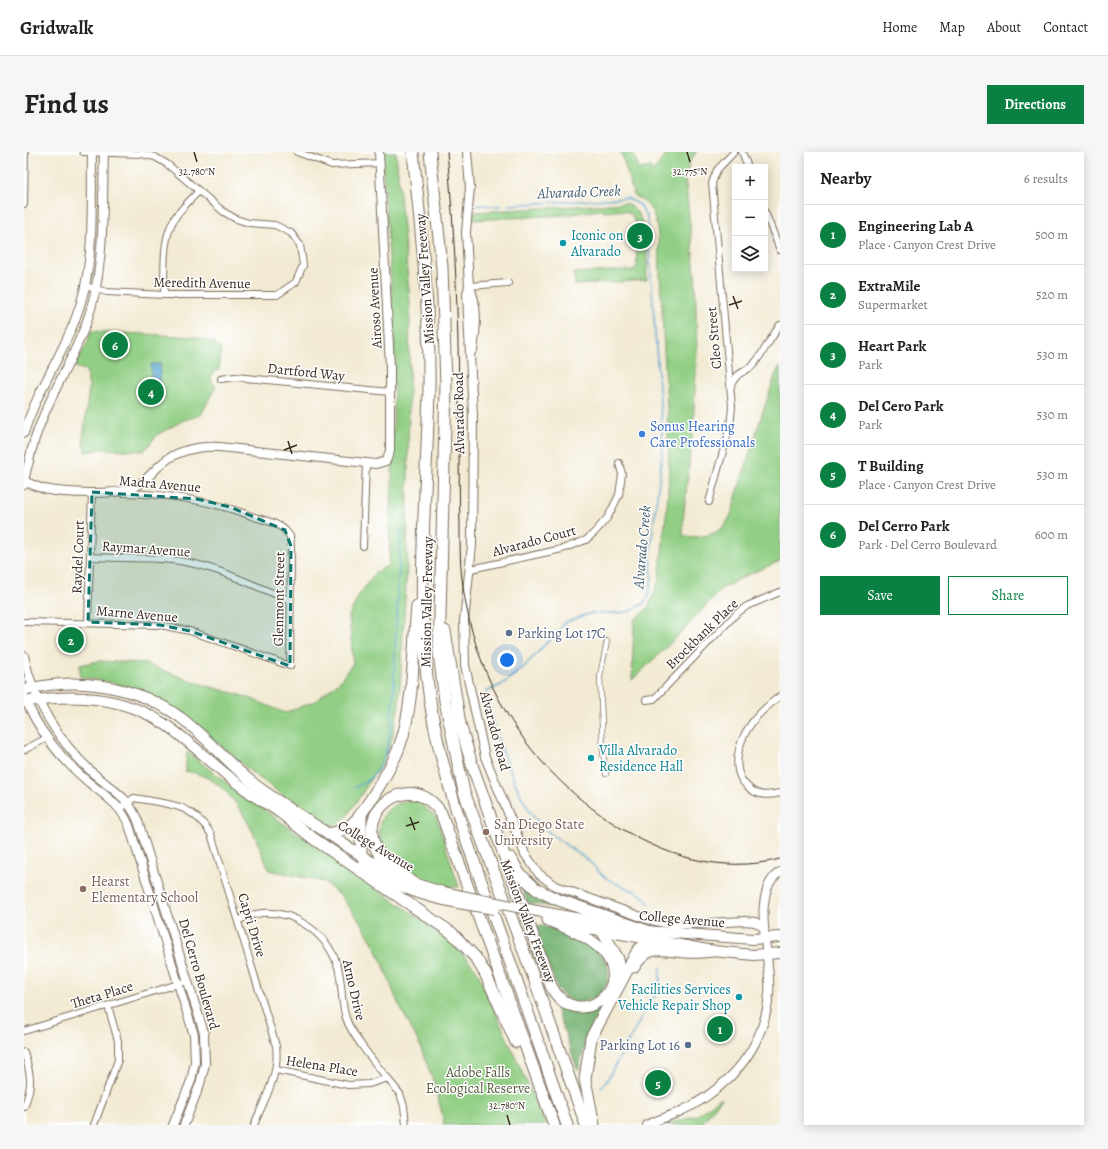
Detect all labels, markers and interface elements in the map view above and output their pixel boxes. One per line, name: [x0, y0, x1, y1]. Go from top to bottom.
text: Gridwalk: [20, 15, 93, 41]
text: Home: [882, 18, 917, 37]
text: Map: [939, 18, 965, 37]
text: About: [987, 18, 1021, 37]
text: Contact: [1043, 18, 1088, 37]
text: Find us: [24, 85, 109, 123]
button: Directions: [987, 85, 1084, 124]
map controls: [732, 164, 768, 272]
button: +: [732, 164, 768, 200]
text: 32.780°N: [179, 165, 215, 178]
text: 32.775°N: [673, 165, 707, 178]
text: Nearby: [820, 167, 871, 190]
text: 6 results: [1024, 170, 1068, 187]
water label: Alvarado Creek: [536, 181, 621, 203]
button: −: [732, 200, 768, 236]
street label: Mission Valley Freeway: [411, 212, 439, 345]
text: Engineering Lab A: [858, 216, 974, 236]
pin: 3: [627, 221, 653, 251]
place label: Iconic on Alvarado: [570, 226, 624, 261]
text: 1: [831, 226, 835, 243]
text: 500 m: [1035, 226, 1068, 243]
button: layers: [732, 236, 768, 272]
text: Place · Canyon Crest Drive: [858, 236, 996, 253]
marker: Iconic on Alvarado: [558, 238, 568, 248]
street label: Airoso Avenue: [363, 267, 387, 350]
street label: Meredith Avenue: [153, 273, 251, 293]
text: ExtraMile: [858, 276, 920, 296]
text: 2: [830, 286, 836, 303]
text: 520 m: [1036, 286, 1068, 303]
text: Supermarket: [858, 296, 928, 313]
street label: Cleo Street: [702, 306, 726, 370]
pin: 6: [102, 330, 128, 360]
text: Heart Park: [858, 336, 926, 356]
text: 3: [830, 346, 836, 363]
text: 530 m: [1037, 346, 1068, 363]
text: Park: [858, 356, 882, 373]
street label: Dartford Way: [266, 358, 346, 386]
street label: Alvarado Road: [449, 371, 469, 455]
pin: 4: [138, 377, 164, 407]
text: Del Cero Park: [858, 396, 943, 416]
text: 4: [830, 406, 836, 423]
text: 530 m: [1037, 406, 1068, 423]
text: Park: [858, 416, 882, 433]
place label: Sonus Hearing Care Professionals: [650, 417, 755, 452]
marker: Sonus Hearing Care Professionals: [637, 429, 647, 439]
text: T Building: [858, 456, 924, 476]
text: 5: [830, 466, 836, 483]
text: 530 m: [1037, 466, 1068, 483]
street label: Madra Avenue: [118, 471, 202, 497]
text: Place · Canyon Crest Drive: [858, 476, 996, 493]
water label: Alvarado Creek: [628, 504, 656, 590]
text: Del Cerro Park: [858, 516, 950, 536]
street label: Raydel Court: [67, 520, 89, 594]
street label: Alvarado Court: [489, 521, 578, 562]
text: 6: [830, 526, 836, 543]
text: 600 m: [1035, 526, 1068, 543]
street label: Raymar Avenue: [101, 536, 191, 562]
street label: Mission Valley Freeway: [416, 536, 438, 668]
text: Park · Del Cerro Boulevard: [858, 536, 997, 553]
street label: Glenmont Street: [269, 551, 289, 646]
button: Save: [820, 576, 940, 615]
button: Share: [948, 576, 1068, 615]
street label: Brockbank Place: [662, 595, 742, 673]
street label: Marne Avenue: [95, 601, 179, 627]
place label: Parking Lot 17C: [517, 624, 606, 643]
pin: 2: [58, 625, 84, 655]
marker: Parking Lot 17C: [504, 628, 514, 638]
your location: [497, 650, 517, 670]
street label: Alvarado Road: [475, 688, 515, 774]
place label: Villa Alvarado Residence Hall: [598, 741, 683, 776]
marker: Villa Alvarado Residence Hall: [586, 753, 596, 763]
place label: San Diego State University: [494, 815, 584, 850]
street label: College Avenue: [334, 816, 418, 876]
marker: San Diego State University: [481, 827, 491, 837]
street label: Mission Valley Freeway: [496, 856, 561, 986]
place label: Hearst Elementary School: [91, 872, 199, 907]
marker: Hearst Elementary School: [78, 884, 88, 894]
street label: Capri Drive: [233, 891, 271, 959]
street label: College Avenue: [638, 906, 726, 932]
street label: Del Cerro Boulevard: [174, 916, 224, 1032]
street label: Arno Drive: [338, 957, 370, 1022]
street label: Theta Place: [69, 977, 135, 1013]
place label: Facilities Services Vehicle Repair Shop: [617, 980, 731, 1015]
marker: Facilities Services Vehicle Repair Shop: [734, 992, 744, 1002]
pin: 1: [707, 1014, 733, 1044]
place label: Parking Lot 16: [600, 1036, 680, 1055]
marker: Parking Lot 16: [683, 1040, 693, 1050]
street label: Helena Place: [285, 1051, 359, 1081]
park label: Adobe Falls Ecological Reserve: [426, 1063, 530, 1098]
pin: 5: [645, 1068, 671, 1098]
text: 32.780°N: [489, 1099, 525, 1112]

